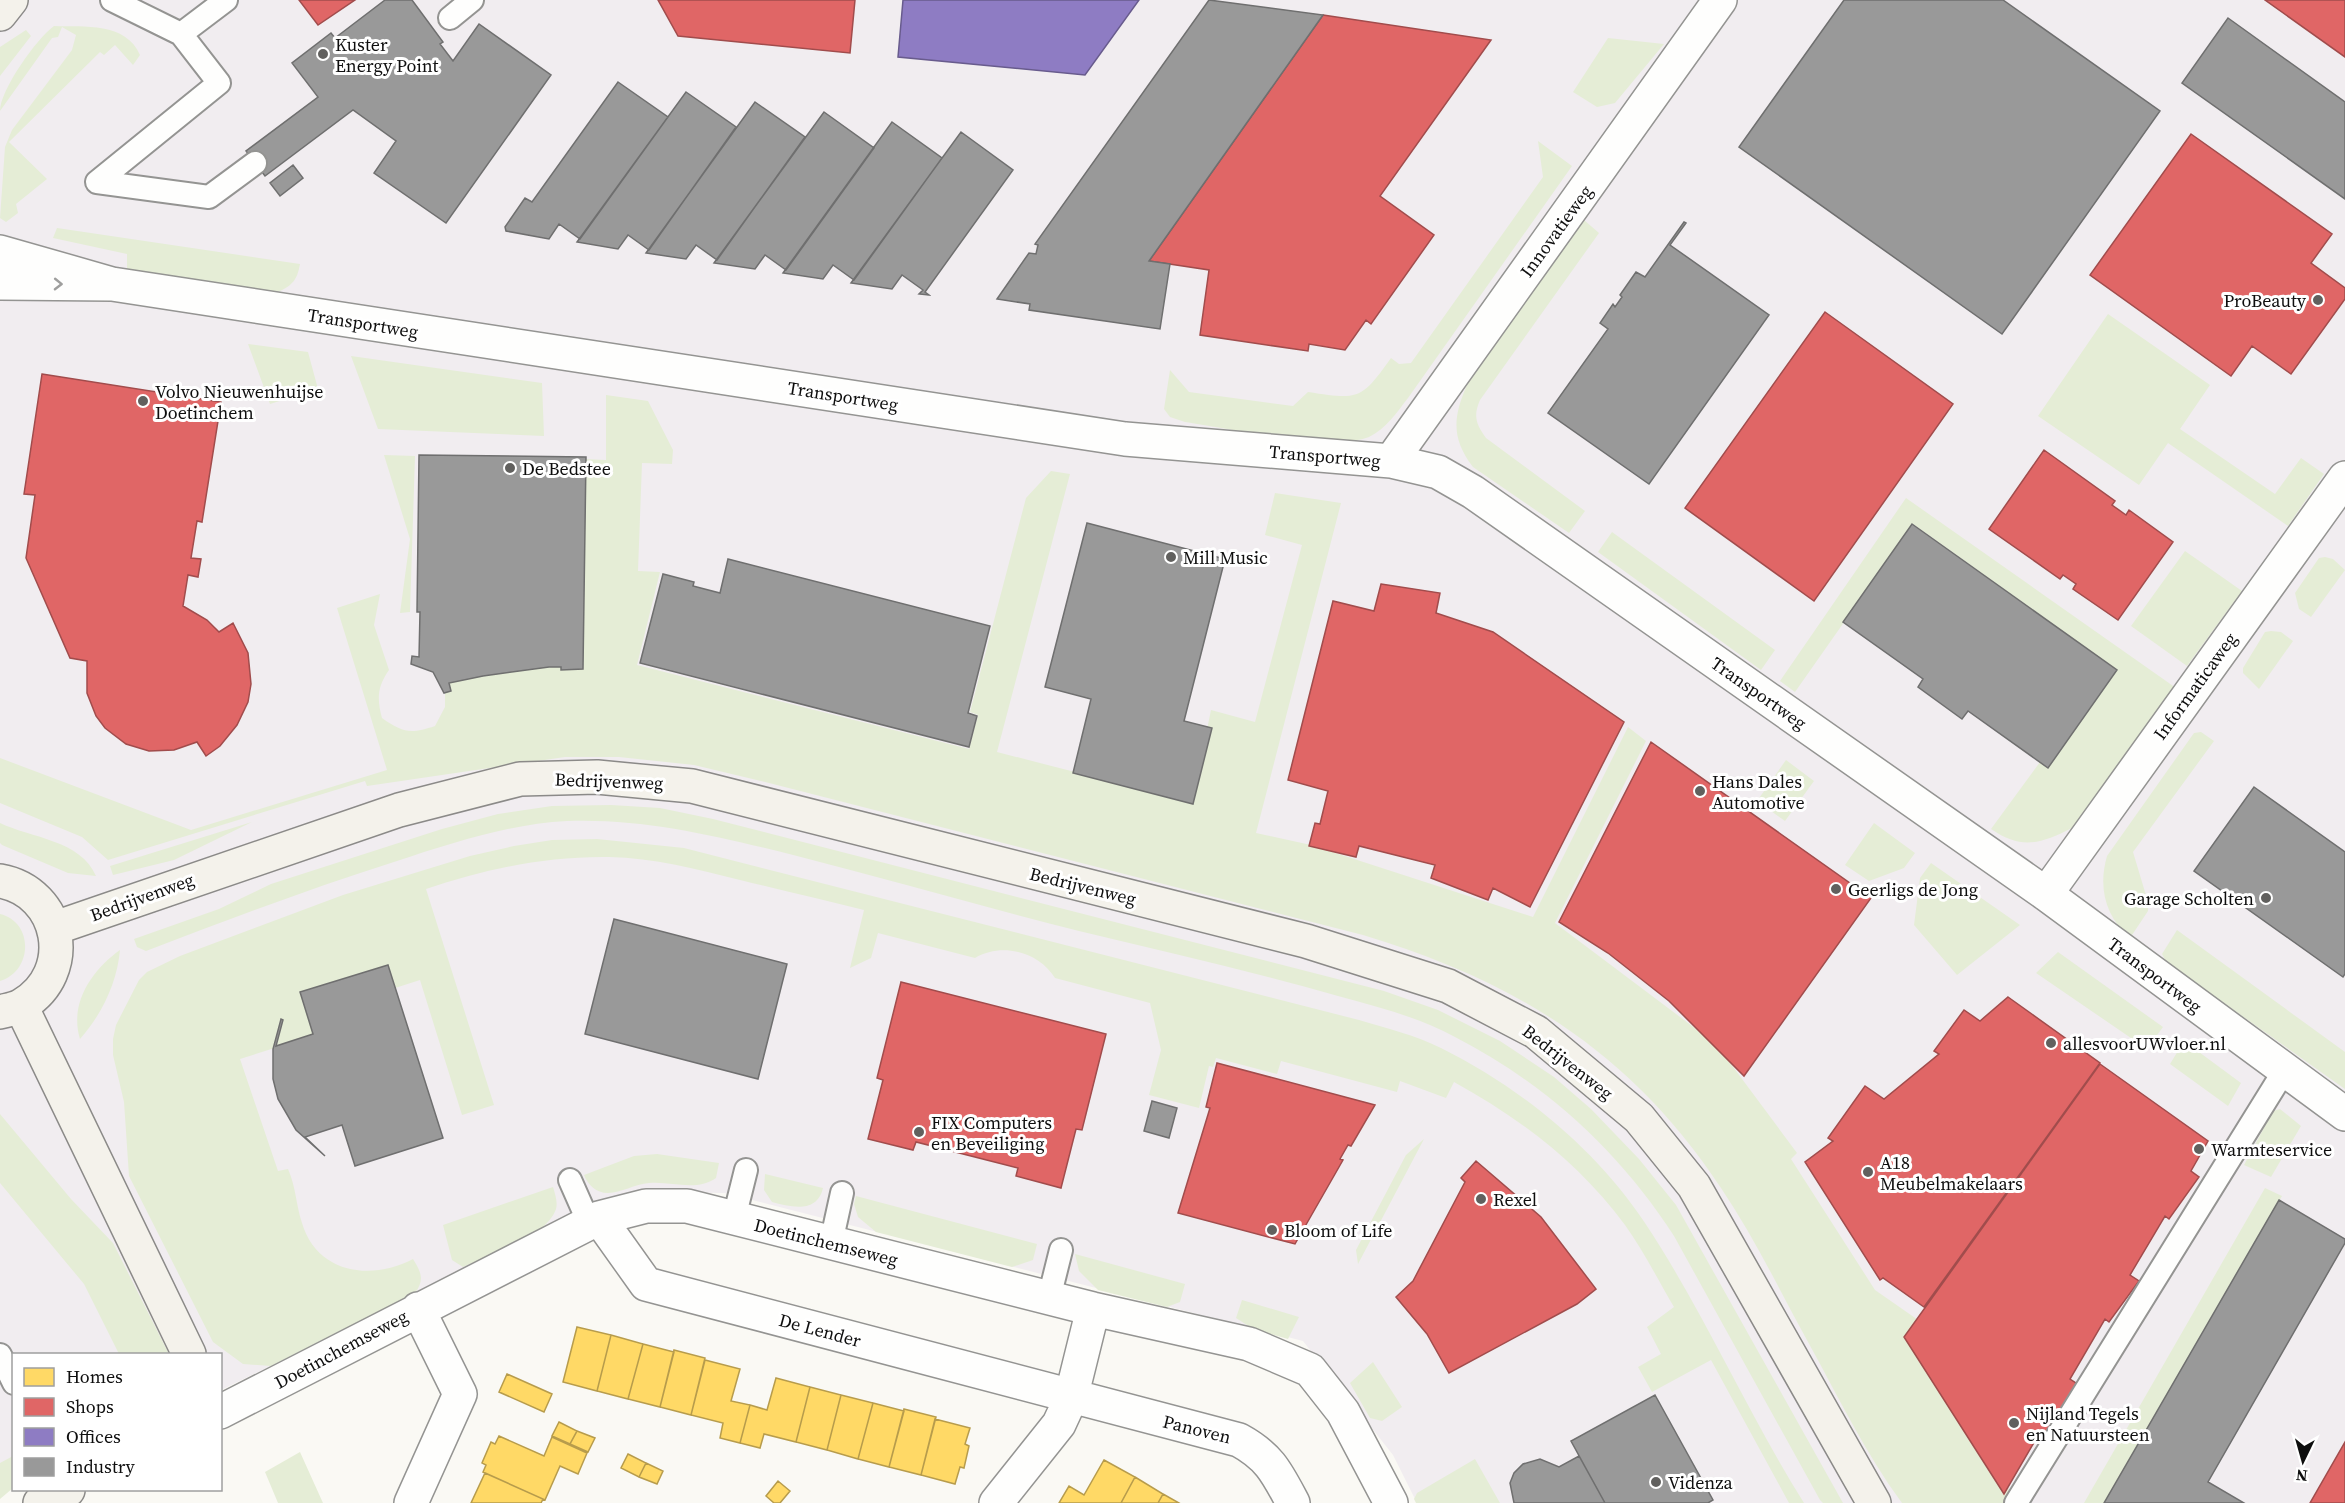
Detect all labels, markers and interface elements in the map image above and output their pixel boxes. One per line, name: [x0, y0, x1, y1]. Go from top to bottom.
place label: Kuster Energy Point: [335, 32, 439, 78]
marker: Kuster Energy Point: [316, 47, 330, 61]
street label: Innovatieweg: [1514, 180, 1598, 282]
one-way arrow: [54, 278, 63, 290]
place label: ProBeauty: [2224, 288, 2307, 313]
marker: ProBeauty: [2311, 293, 2325, 307]
street label: Transportweg: [306, 302, 420, 344]
street label: Transportweg: [786, 375, 900, 417]
place label: Volvo Nieuwenhuijse Doetinchem: [155, 379, 324, 425]
marker: Volvo Nieuwenhuijse Doetinchem: [136, 394, 150, 408]
street label: Transportweg: [1268, 439, 1382, 473]
place label: De Bedstee: [522, 456, 611, 481]
marker: De Bedstee: [503, 461, 517, 475]
place label: Mill Music: [1183, 545, 1268, 570]
marker: Mill Music: [1164, 550, 1178, 564]
street label: Informaticaweg: [2147, 627, 2243, 745]
street label: Transportweg: [1706, 651, 1812, 735]
street label: Bedrijvenweg: [554, 767, 664, 795]
place label: Hans Dales Automotive: [1712, 769, 1805, 815]
marker: Hans Dales Automotive: [1693, 784, 1707, 798]
street label: Bedrijvenweg: [1027, 861, 1139, 911]
street label: Bedrijvenweg: [87, 867, 197, 927]
place label: Geerligs de Jong: [1848, 877, 1978, 902]
marker: Geerligs de Jong: [1829, 882, 1843, 896]
place label: Garage Scholten: [2124, 886, 2254, 911]
marker: Garage Scholten: [2259, 891, 2273, 905]
street label: Transportweg: [2103, 931, 2207, 1019]
street label: Bedrijvenweg: [1517, 1019, 1619, 1105]
place label: allesvoorUWvloer.nl: [2063, 1031, 2226, 1056]
marker: allesvoorUWvloer.nl: [2044, 1036, 2058, 1050]
place label: FIX Computers en Beveiliging: [931, 1110, 1052, 1156]
marker: FIX Computers en Beveiliging: [912, 1125, 926, 1139]
place label: Warmteservice: [2211, 1137, 2332, 1162]
marker: Warmteservice: [2192, 1142, 2206, 1156]
place label: A18 Meubelmakelaars: [1880, 1150, 2023, 1196]
marker: A18 Meubelmakelaars: [1861, 1165, 1875, 1179]
place label: Rexel: [1493, 1187, 1537, 1212]
marker: Rexel: [1474, 1192, 1488, 1206]
street label: Doetinchemseweg: [751, 1212, 901, 1272]
place label: Bloom of Life: [1284, 1218, 1393, 1243]
marker: Bloom of Life: [1265, 1223, 1279, 1237]
street label: Doetinchemseweg: [270, 1303, 412, 1395]
street label: De Lender: [776, 1307, 864, 1353]
legend: [12, 1353, 222, 1491]
text: Homes: [66, 1364, 123, 1389]
text: Shops: [66, 1394, 114, 1419]
place label: Nijland Tegels en Natuursteen: [2026, 1401, 2150, 1447]
street label: Panoven: [1160, 1408, 1234, 1450]
marker: Nijland Tegels en Natuursteen: [2007, 1416, 2021, 1430]
text: Offices: [66, 1424, 121, 1449]
north arrow: [2273, 1431, 2333, 1491]
text: Industry: [66, 1454, 136, 1479]
text: N: [2295, 1464, 2308, 1487]
place label: Videnza: [1668, 1470, 1733, 1495]
marker: Videnza: [1649, 1475, 1663, 1489]

